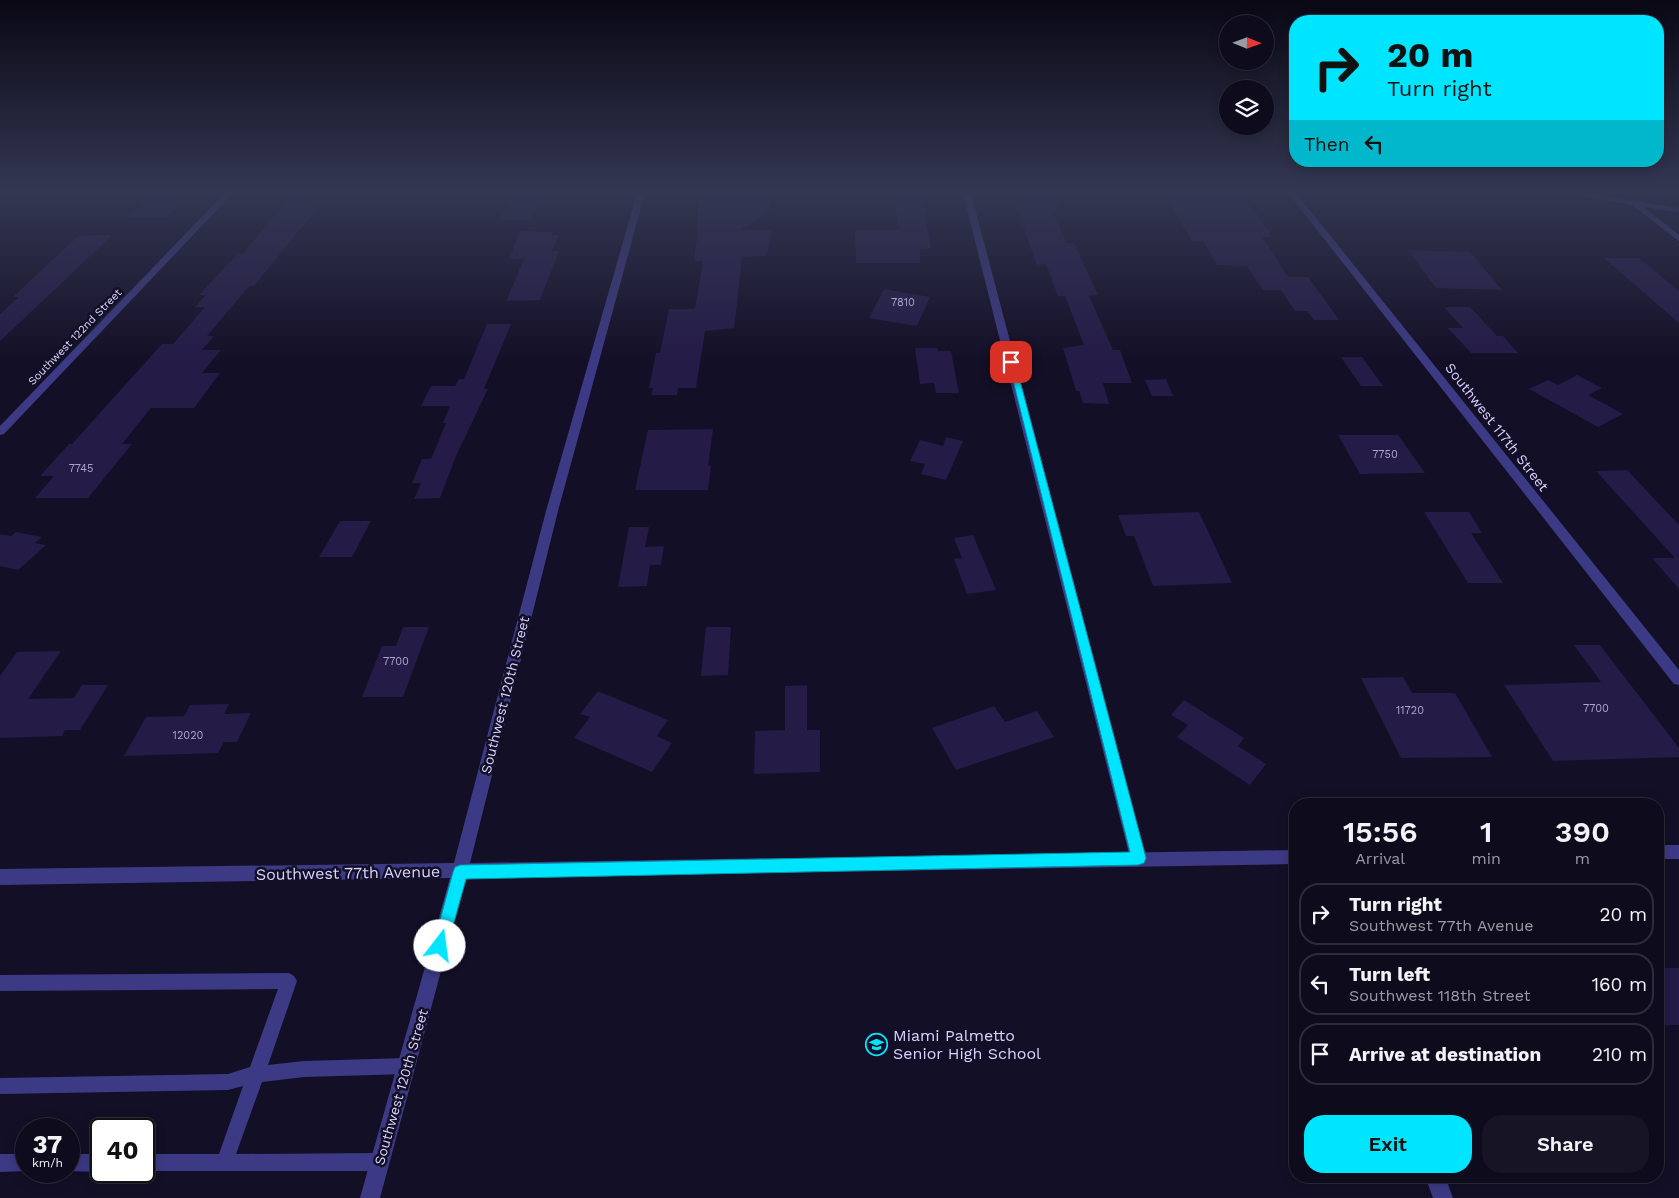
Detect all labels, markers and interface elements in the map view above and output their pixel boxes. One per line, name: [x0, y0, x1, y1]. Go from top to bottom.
north arrow: [1219, 15, 1274, 70]
map controls: [1219, 15, 1274, 135]
text: 20 m: [1387, 34, 1473, 76]
icon: right: [1304, 35, 1369, 100]
text: Turn right: [1387, 76, 1492, 101]
button: layers: [1219, 80, 1274, 135]
icon: left: [1360, 130, 1388, 158]
text: Then: [1304, 133, 1350, 156]
street label: Southwest 122nd Street: [26, 286, 125, 388]
house number: 7810: [891, 296, 915, 309]
pin: [990, 341, 1032, 383]
icon: arrive: [997, 348, 1025, 376]
street label: Southwest 117th Street: [1442, 360, 1552, 494]
house number: 7750: [1372, 448, 1398, 461]
house number: 7745: [69, 462, 93, 475]
street label: Southwest 120th Street: [478, 615, 532, 775]
house number: 7700: [383, 655, 409, 668]
house number: 7700: [1583, 702, 1609, 715]
house number: 11720: [1396, 704, 1424, 717]
house number: 12020: [173, 729, 204, 742]
text: 15:56: [1343, 814, 1418, 849]
text: 1: [1480, 814, 1493, 849]
text: 390: [1555, 814, 1610, 849]
text: Arrival: [1355, 849, 1405, 868]
text: min: [1472, 849, 1501, 868]
text: m: [1575, 849, 1590, 868]
street label: Southwest 77th Avenue: [256, 862, 440, 884]
text: Turn right: [1349, 893, 1442, 916]
icon: right: [1306, 900, 1334, 928]
text: 20 m: [1600, 903, 1647, 926]
text: Southwest 77th Avenue: [1349, 916, 1533, 935]
position arrow: [413, 919, 465, 971]
text: Turn left: [1349, 963, 1430, 986]
icon: left: [1306, 970, 1334, 998]
text: 160 m: [1592, 973, 1647, 996]
text: Southwest 118th Street: [1349, 986, 1530, 1005]
street label: Southwest 120th Street: [371, 1007, 431, 1167]
place label: Miami Palmetto Senior High School: [893, 1026, 1041, 1063]
school or university icon: Miami Palmetto Senior High School: [865, 1032, 889, 1056]
icon: arrive: [1306, 1040, 1334, 1068]
text: Arrive at destination: [1349, 1043, 1541, 1066]
text: 210 m: [1592, 1043, 1647, 1066]
button: Exit: [1304, 1115, 1472, 1173]
button: Share: [1482, 1115, 1649, 1173]
speed limit sign: 40: [90, 1118, 155, 1183]
text: 37: [33, 1130, 62, 1159]
text: km/h: [32, 1156, 63, 1170]

